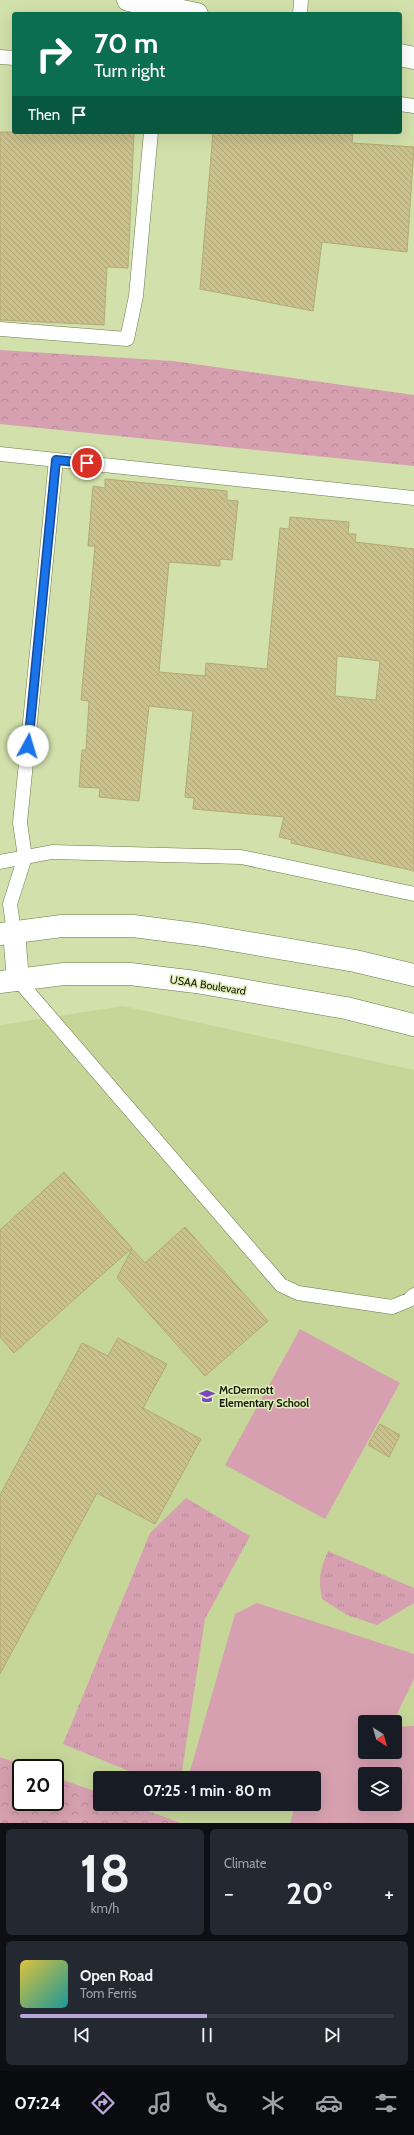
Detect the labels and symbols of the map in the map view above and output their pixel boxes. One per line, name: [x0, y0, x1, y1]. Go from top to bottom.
pin: [70, 446, 104, 480]
position arrow: [7, 725, 49, 767]
street label: USAA Boulevard: [169, 972, 247, 998]
place label: McDermott Elementary School: [219, 1383, 309, 1410]
school or university icon: McDermott Elementary School: [198, 1387, 216, 1405]
north arrow: [358, 1715, 402, 1759]
speed limit sign: 20: [12, 1759, 64, 1811]

